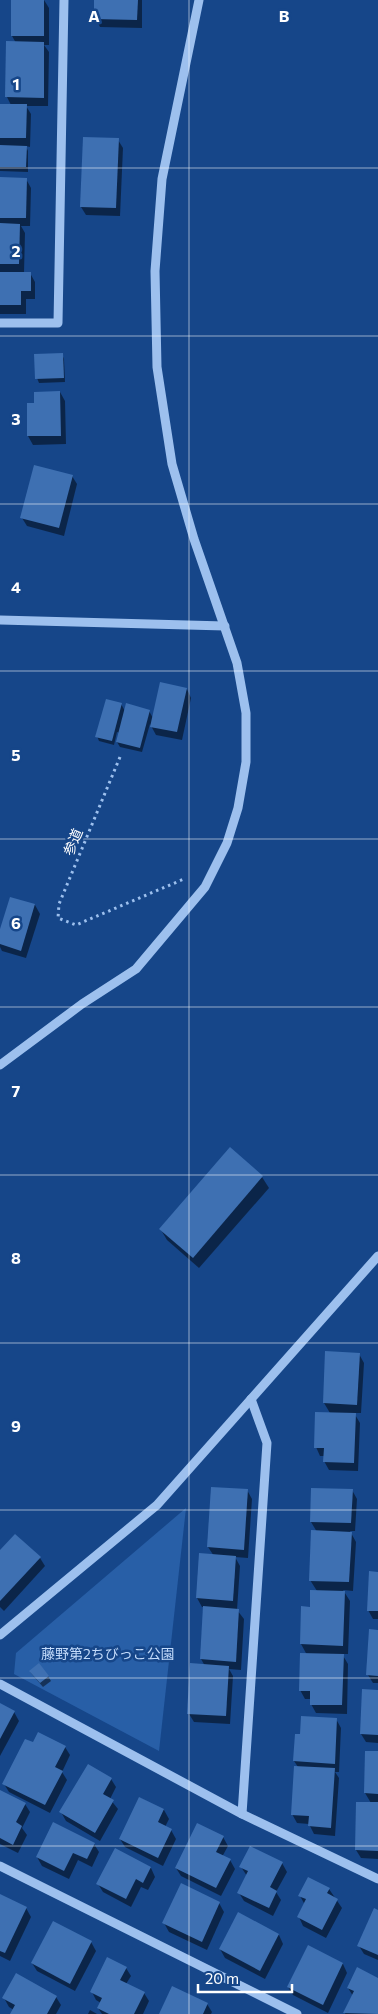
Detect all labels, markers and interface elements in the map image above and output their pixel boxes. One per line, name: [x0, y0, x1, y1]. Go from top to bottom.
text: A: [88, 6, 100, 25]
text: B: [279, 6, 290, 25]
text: 1: [12, 74, 20, 93]
text: 2: [11, 241, 21, 260]
text: 3: [11, 409, 21, 428]
text: 4: [11, 577, 21, 596]
text: 5: [11, 745, 21, 764]
street label: 参道: [59, 826, 86, 858]
text: 6: [11, 913, 21, 932]
text: 7: [12, 1081, 21, 1100]
text: 8: [11, 1248, 21, 1267]
text: 9: [11, 1416, 21, 1435]
park label: 藤野第2ちびっこ公園: [41, 1645, 175, 1662]
scale bar: [198, 1962, 292, 1994]
text: 20 m: [205, 1969, 239, 1987]

